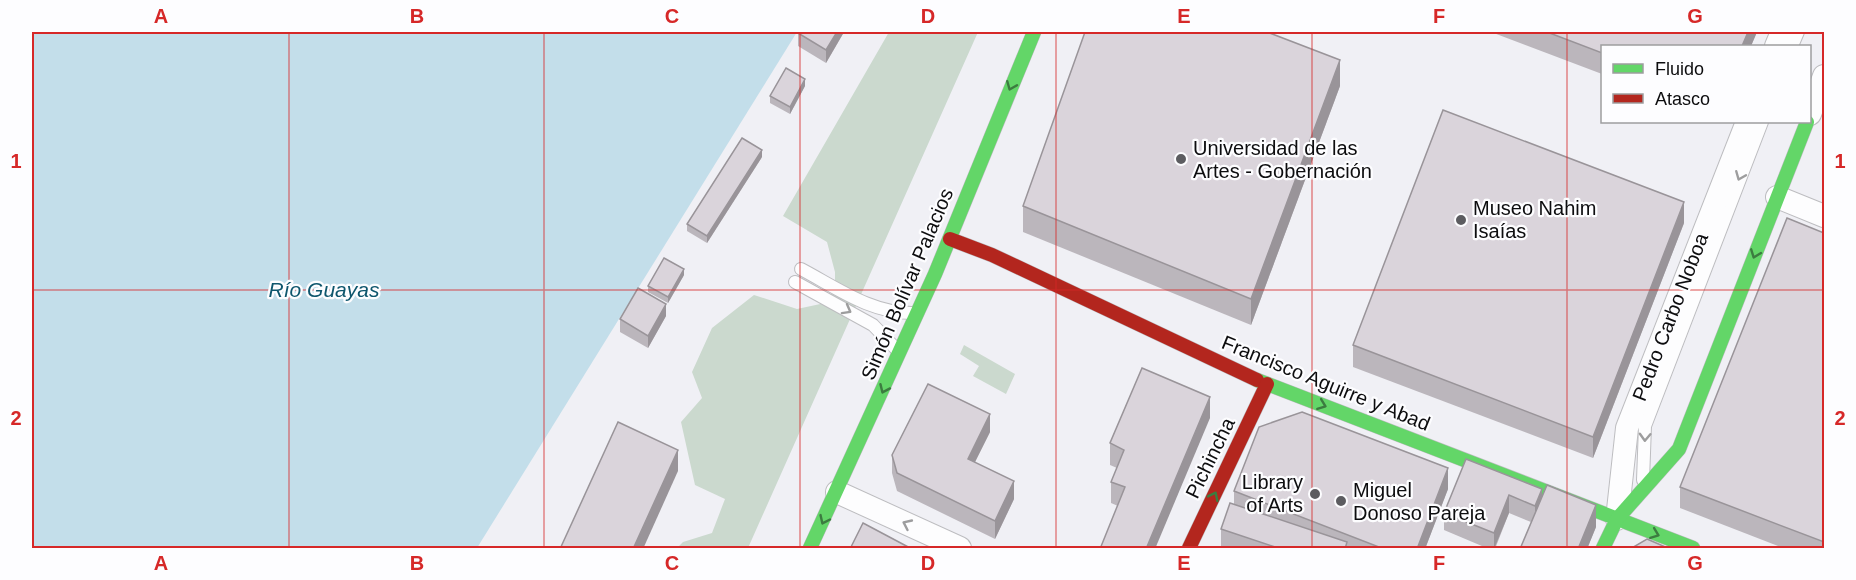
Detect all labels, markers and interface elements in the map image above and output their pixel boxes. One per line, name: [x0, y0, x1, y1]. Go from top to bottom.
text: A: [154, 5, 168, 27]
text: B: [410, 5, 424, 27]
text: C: [665, 5, 679, 27]
text: D: [921, 5, 935, 27]
text: E: [1177, 5, 1191, 27]
text: F: [1433, 5, 1445, 27]
text: G: [1687, 5, 1703, 27]
legend: [1601, 45, 1811, 123]
text: Fluido: [1655, 59, 1704, 79]
one-way arrow: [1006, 79, 1018, 90]
text: Atasco: [1655, 89, 1710, 109]
place label: Universidad de las Artes - Gobernación: [1193, 137, 1372, 182]
text: 1: [10, 150, 22, 172]
text: 1: [1834, 150, 1846, 172]
marker: Universidad de las Artes - Gobernación: [1174, 152, 1188, 166]
one-way arrow: [1735, 170, 1748, 181]
street label: Simón Bolívar Palacios: [857, 185, 957, 383]
place label: Museo Nahim Isaías: [1473, 197, 1596, 242]
marker: Museo Nahim Isaías: [1454, 213, 1468, 227]
street label: Pedro Carbo Noboa: [1628, 229, 1712, 404]
one-way arrow: [1750, 248, 1762, 259]
water label: Río Guayas: [269, 278, 380, 301]
one-way arrow: [841, 303, 851, 314]
street label: Francisco Aguirre y Abad: [1219, 331, 1433, 435]
one-way arrow: [879, 382, 891, 393]
one-way arrow: [1316, 397, 1327, 410]
text: 2: [10, 407, 22, 429]
text: 2: [1834, 407, 1846, 429]
street label: Pichincha: [1181, 413, 1239, 502]
one-way arrow: [1638, 433, 1651, 442]
place label: Library of Arts: [1242, 471, 1303, 516]
place label: Miguel Donoso Pareja: [1353, 479, 1486, 524]
marker: Library of Arts: [1308, 487, 1322, 501]
one-way arrow: [1206, 491, 1218, 502]
marker: Miguel Donoso Pareja: [1334, 494, 1348, 508]
one-way arrow: [819, 514, 831, 525]
one-way arrow: [903, 519, 914, 531]
one-way arrow: [1649, 527, 1660, 539]
text: A: [154, 552, 168, 574]
text: B: [410, 552, 424, 574]
text: C: [665, 552, 679, 574]
text: D: [921, 552, 935, 574]
text: E: [1177, 552, 1191, 574]
text: F: [1433, 552, 1445, 574]
text: G: [1687, 552, 1703, 574]

